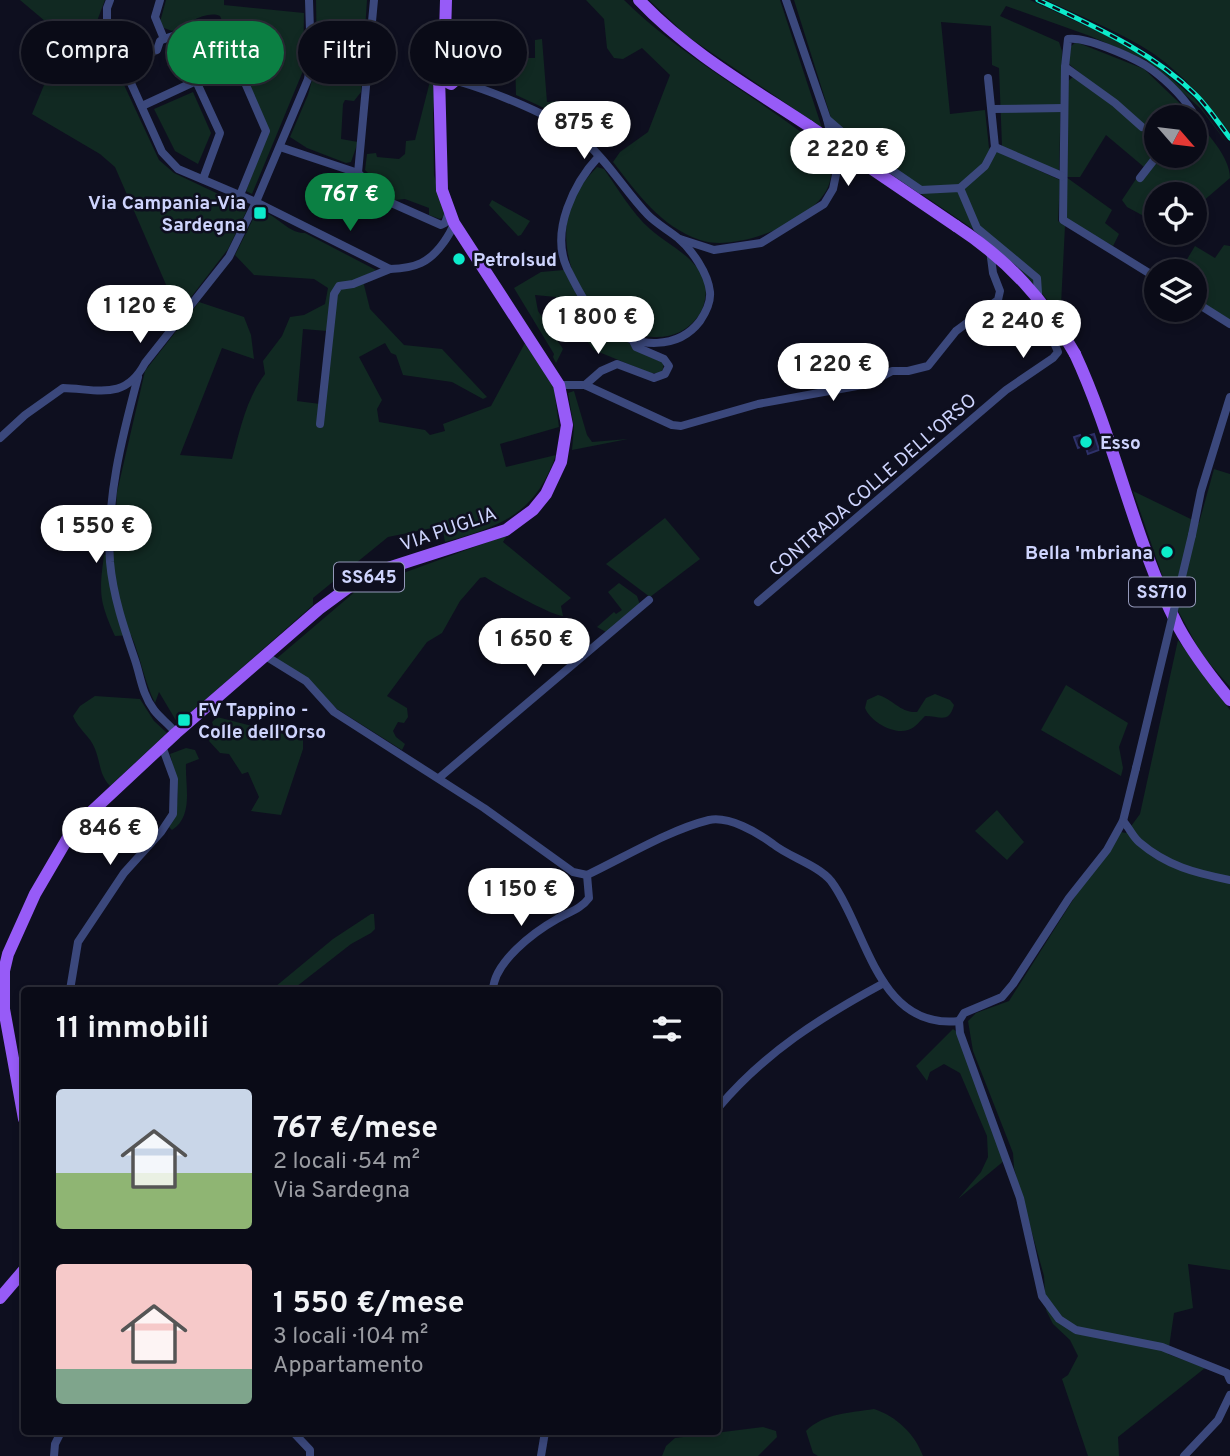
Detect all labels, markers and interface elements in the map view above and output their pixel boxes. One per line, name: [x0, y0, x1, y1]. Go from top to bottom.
chip: Compra: [21, 21, 153, 84]
chip: Affitta: [167, 21, 284, 84]
chip: Filtri: [298, 21, 396, 84]
chip: Nuovo: [410, 21, 527, 84]
pin: 875 €: [535, 102, 633, 161]
north arrow: [1144, 105, 1208, 168]
map controls: [1144, 105, 1207, 322]
text: 875 €: [554, 109, 614, 138]
pin: 2 220 €: [783, 128, 913, 188]
text: 2 220 €: [806, 136, 890, 165]
pin: 767 €: [301, 174, 399, 233]
text: 767 €: [321, 181, 379, 210]
button: locate: [1144, 182, 1207, 245]
place label: Via Campania-Via Sardegna: [88, 192, 246, 238]
marker: Via Campania-Via Sardegna: [252, 205, 268, 221]
place label: Petrolsud: [473, 249, 557, 273]
marker: Petrolsud: [451, 251, 467, 267]
button: layers: [1144, 259, 1207, 322]
pin: 1 120 €: [75, 286, 205, 345]
text: 1 120 €: [103, 293, 177, 322]
pin: 1 800 €: [533, 296, 663, 356]
pin: 2 240 €: [958, 300, 1088, 360]
text: 1 800 €: [558, 304, 638, 333]
text: 2 240 €: [981, 308, 1065, 337]
pin: 1 220 €: [768, 344, 898, 403]
text: 1 220 €: [794, 351, 872, 380]
street label: CONTRADA COLLE DELL'ORSO: [765, 389, 982, 582]
place label: Esso: [1100, 432, 1141, 456]
marker: Esso: [1078, 434, 1094, 450]
street label: VIA PUGLIA: [397, 502, 500, 558]
pin: 1 550 €: [31, 505, 161, 565]
text: 1 550 €: [57, 513, 135, 542]
place label: Bella 'mbriana: [1025, 542, 1153, 566]
marker: Bella 'mbriana: [1159, 544, 1175, 560]
road number: SS645: [334, 562, 404, 592]
road number: SS710: [1129, 578, 1195, 606]
pin: 1 650 €: [469, 618, 599, 678]
text: 1 650 €: [495, 626, 573, 655]
place label: FV Tappino - Colle dell'Orso: [198, 699, 326, 745]
marker: FV Tappino - Colle dell'Orso: [176, 712, 192, 728]
pin: 846 €: [61, 808, 159, 867]
text: 846 €: [78, 815, 142, 844]
pin: 1 150 €: [456, 869, 586, 928]
text: 1 150 €: [484, 876, 558, 905]
icon: filters: [648, 1010, 686, 1048]
text: 11 immobili: [56, 1011, 209, 1048]
text: 767 €/mese: [273, 1111, 438, 1148]
icon: home: [112, 1117, 196, 1201]
text: 2 locali · 54 m²: [273, 1148, 420, 1177]
text: Via Sardegna: [273, 1177, 410, 1206]
text: 1 550 €/mese: [273, 1286, 465, 1323]
icon: home: [112, 1292, 196, 1376]
text: 3 locali · 104 m²: [273, 1323, 428, 1352]
text: Appartamento: [273, 1352, 424, 1381]

